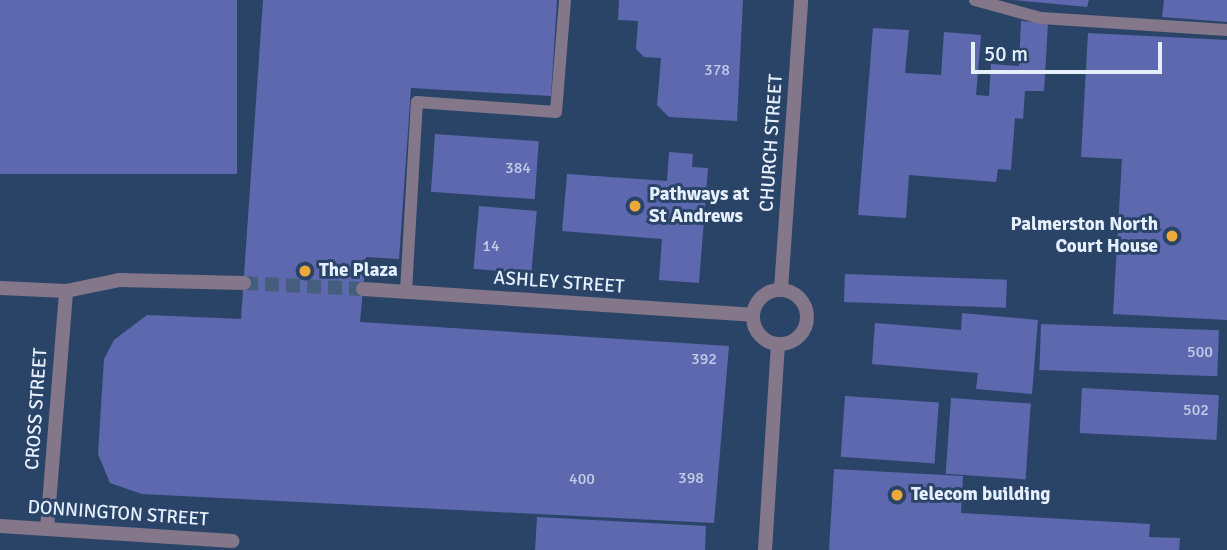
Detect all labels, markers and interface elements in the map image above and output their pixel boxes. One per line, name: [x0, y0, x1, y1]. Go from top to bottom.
scale bar: [975, 28, 1166, 72]
text: 50 m: [984, 41, 1028, 67]
house number: 378: [704, 60, 730, 80]
street label: CHURCH STREET: [756, 73, 788, 213]
house number: 384: [505, 158, 531, 178]
place label: Pathways at St Andrews: [649, 184, 749, 228]
marker: Pathways at St Andrews: [627, 198, 643, 214]
place label: Palmerston North Court House: [1010, 214, 1158, 258]
marker: Palmerston North Court House: [1164, 228, 1180, 244]
house number: 14: [482, 236, 500, 256]
place label: The Plaza: [319, 260, 398, 282]
marker: The Plaza: [297, 263, 313, 279]
street label: ASHLEY STREET: [493, 267, 625, 299]
house number: 500: [1187, 342, 1213, 362]
street label: CROSS STREET: [21, 347, 53, 471]
house number: 392: [691, 349, 717, 369]
house number: 502: [1183, 400, 1209, 420]
house number: 398: [678, 468, 704, 488]
house number: 400: [569, 469, 595, 489]
place label: Telecom building: [911, 484, 1051, 506]
marker: Telecom building: [889, 487, 905, 503]
street label: DONNINGTON STREET: [27, 496, 209, 532]

